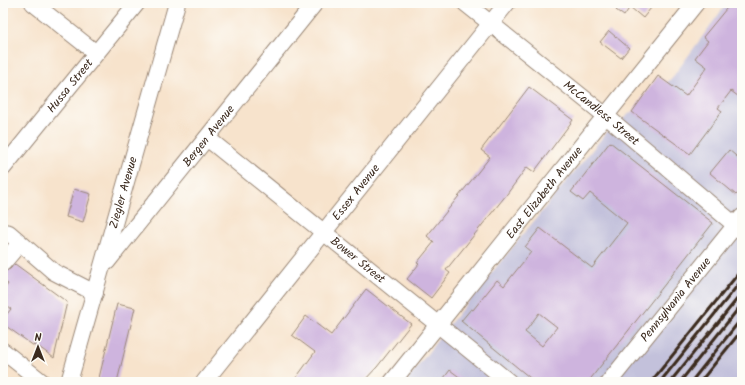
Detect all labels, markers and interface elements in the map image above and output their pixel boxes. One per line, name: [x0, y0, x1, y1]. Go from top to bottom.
street label: Hussa Street: [42, 54, 98, 117]
street label: McCandless Street: [559, 76, 644, 150]
street label: Bergen Avenue: [178, 100, 240, 171]
street label: East Elizabeth Avenue: [501, 142, 588, 243]
street label: Ziegler Avenue: [104, 154, 142, 231]
street label: Essex Avenue: [327, 159, 385, 225]
street label: Bower Street: [326, 232, 390, 288]
street label: Pennsylvania Avenue: [635, 252, 716, 346]
north arrow: [18, 327, 58, 367]
text: N: [35, 329, 42, 347]

